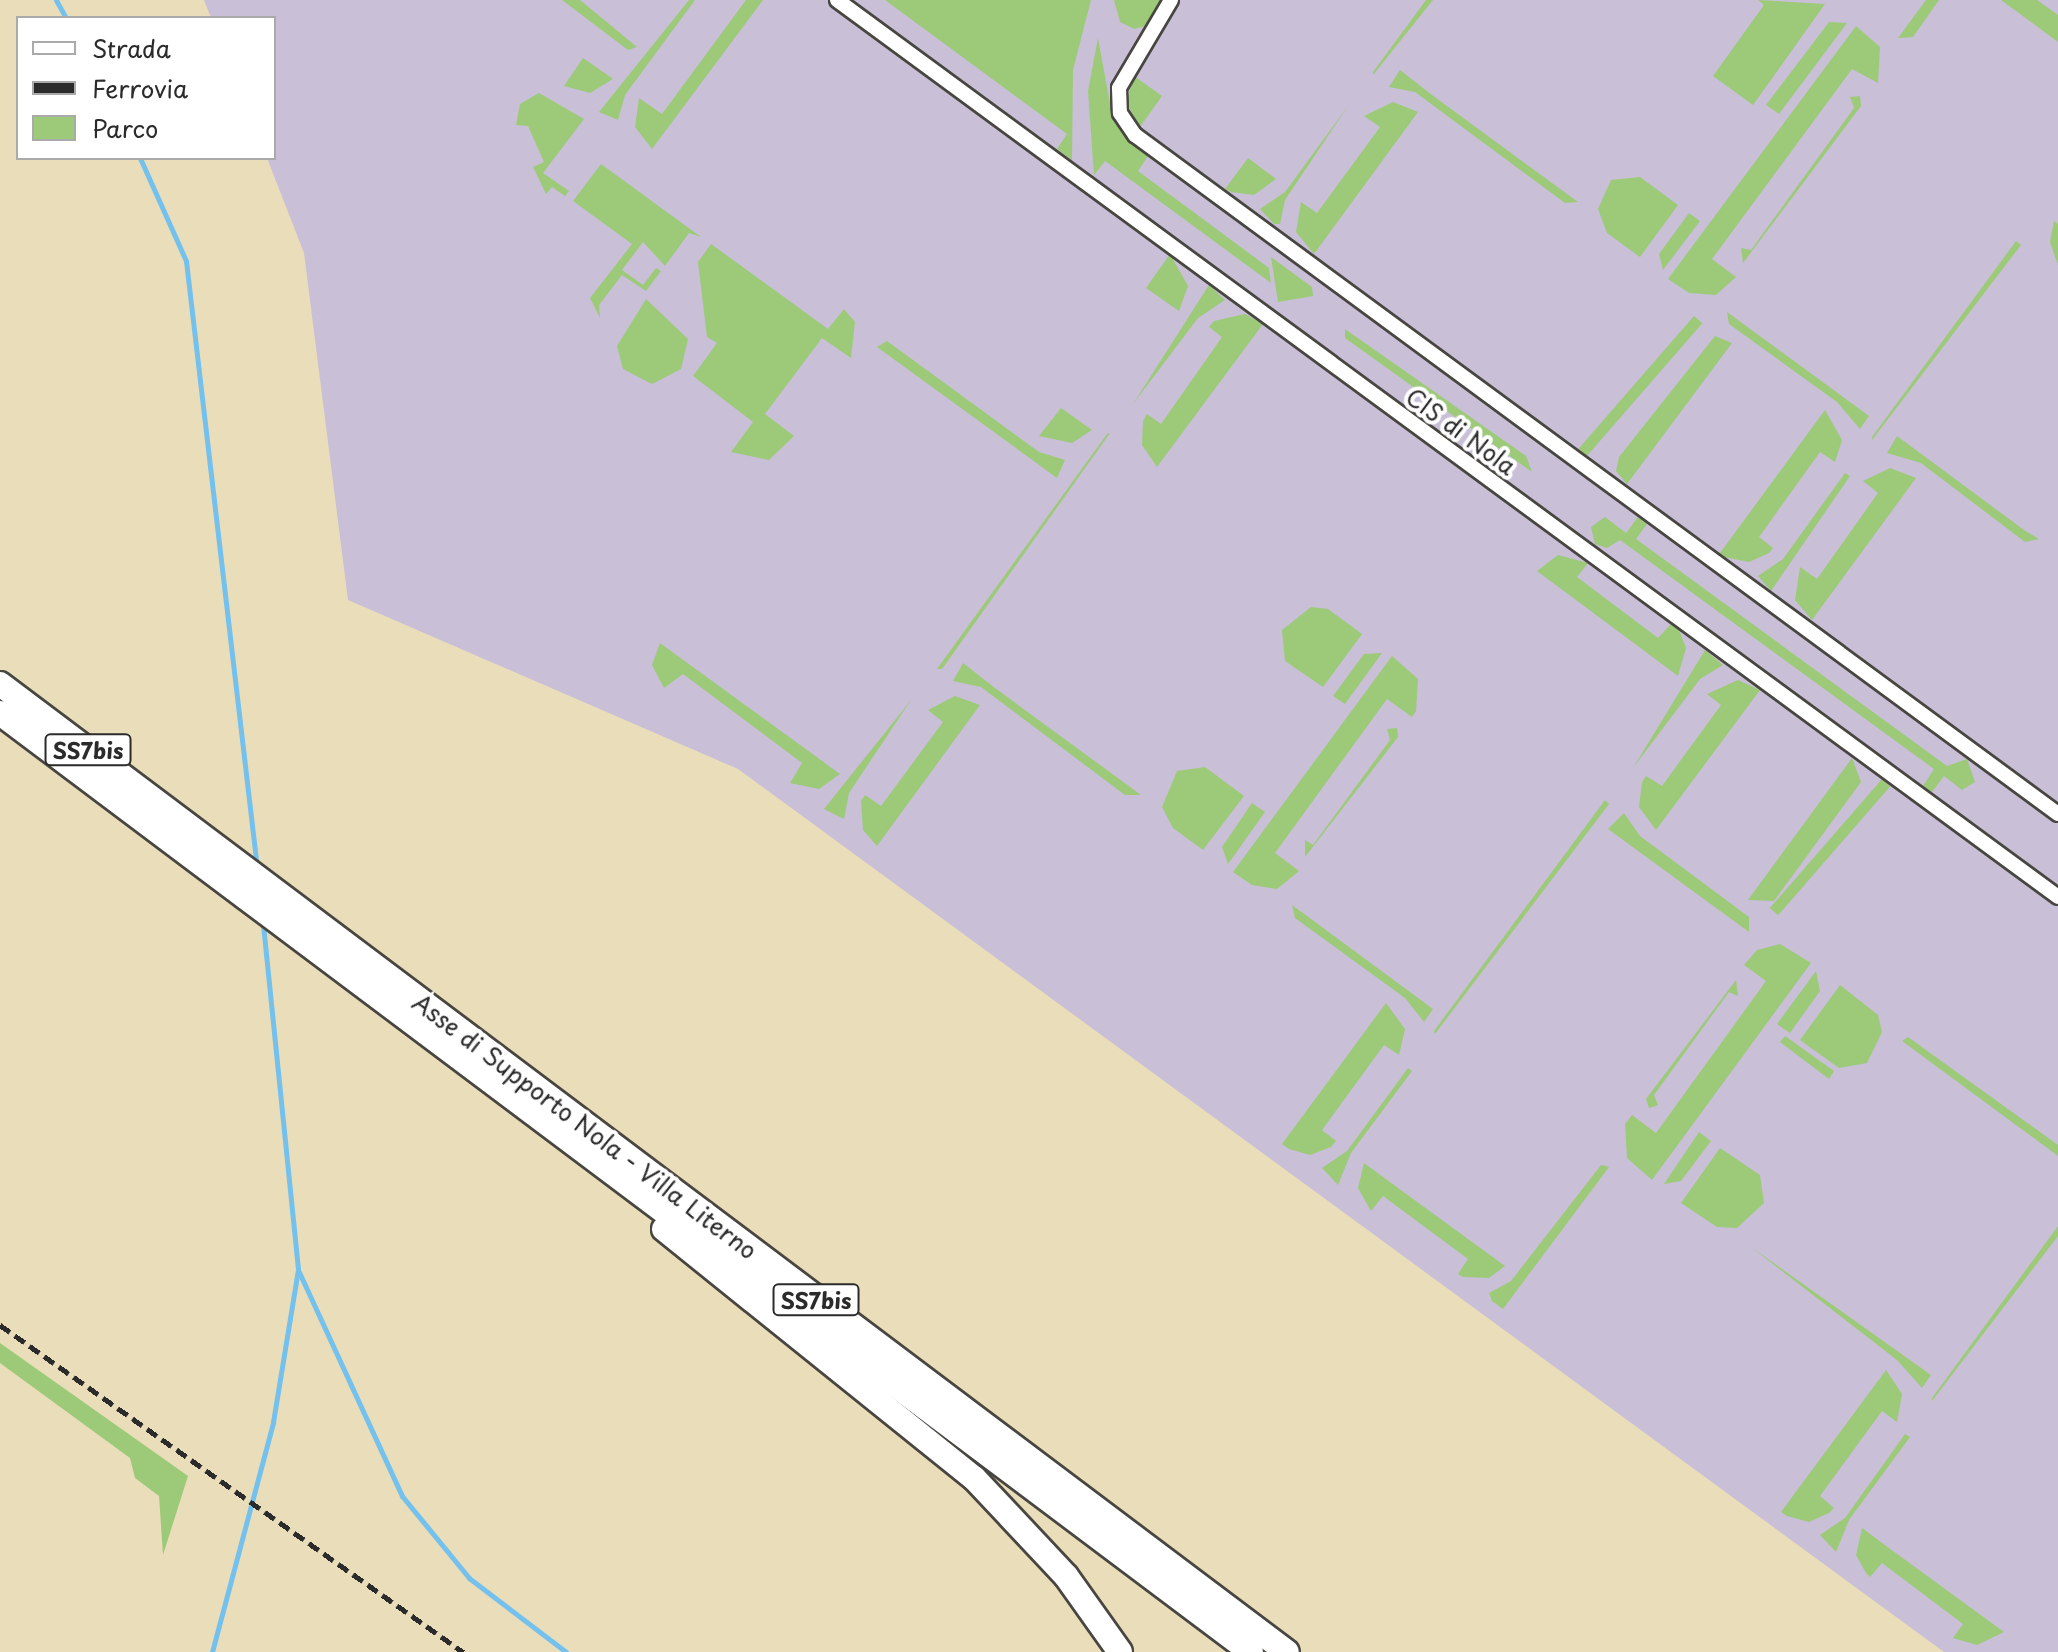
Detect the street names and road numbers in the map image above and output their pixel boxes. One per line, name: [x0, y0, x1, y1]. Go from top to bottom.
street label: CIS di Nola: [1399, 381, 1523, 481]
road number: SS7bis: [44, 732, 132, 768]
street label: Asse di Supporto Nola - Villa Literno: [407, 987, 763, 1265]
road number: SS7bis: [772, 1282, 860, 1318]

